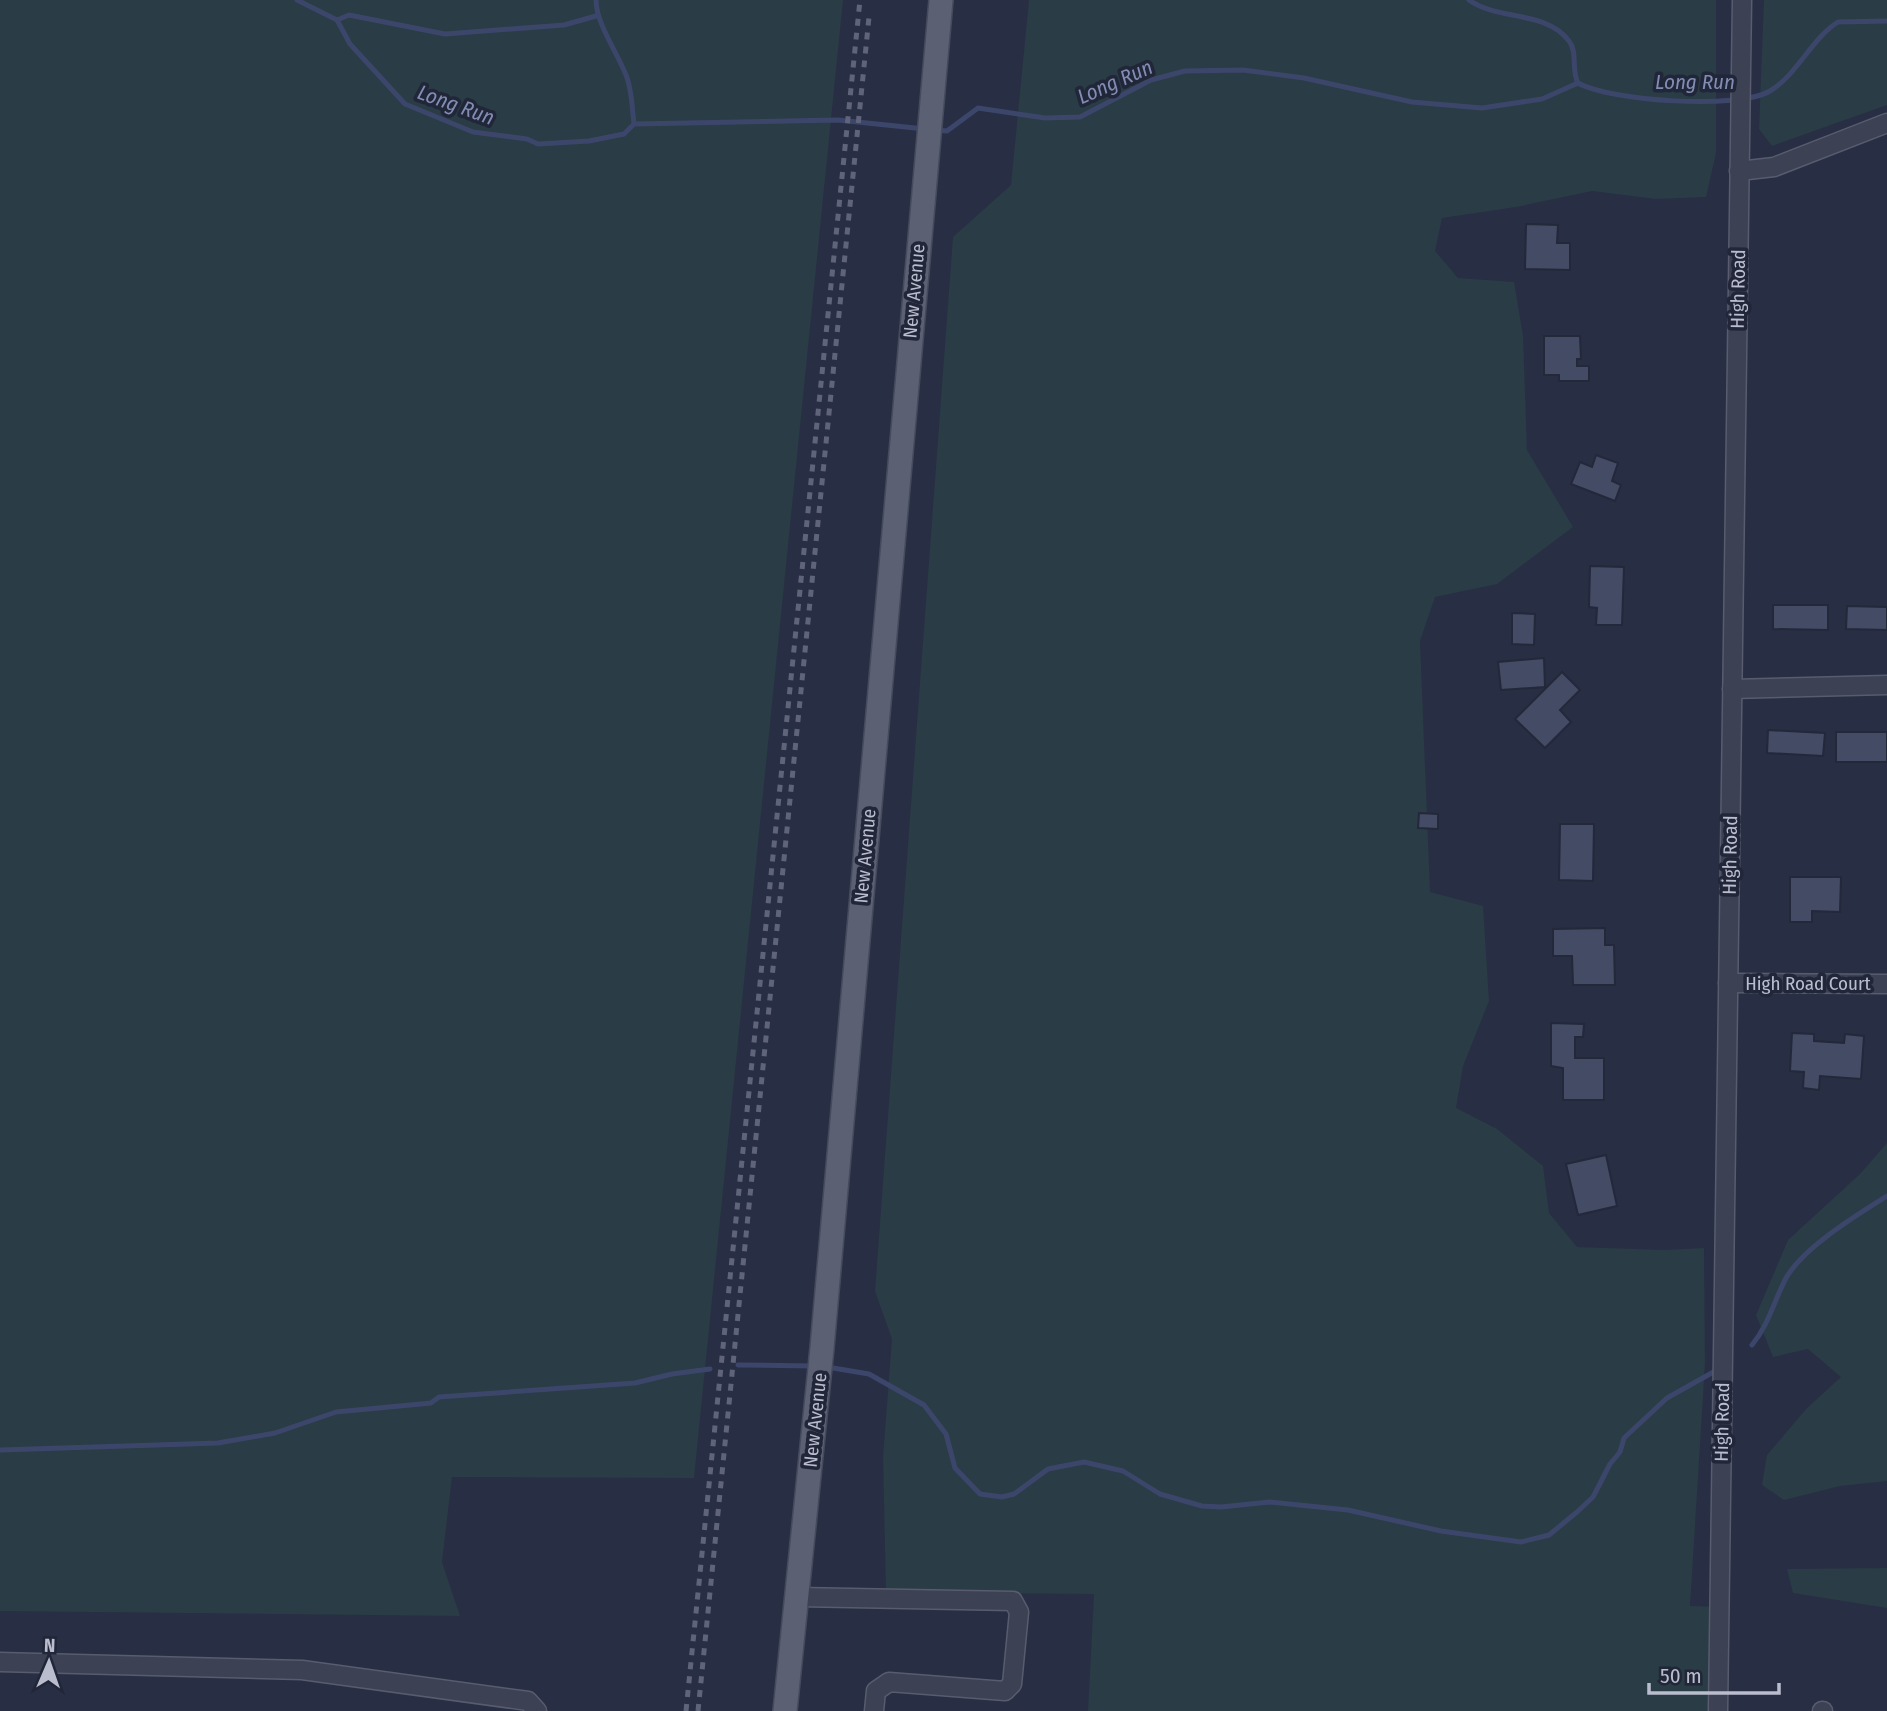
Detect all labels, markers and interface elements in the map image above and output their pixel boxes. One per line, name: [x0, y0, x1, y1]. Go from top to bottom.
water label: Long Run: [1073, 54, 1157, 110]
water label: Long Run: [1655, 69, 1735, 95]
water label: Long Run: [414, 79, 498, 131]
street label: New Avenue: [898, 243, 930, 339]
street label: High Road: [1726, 249, 1750, 329]
street label: New Avenue: [849, 808, 881, 904]
street label: High Road: [1718, 815, 1742, 895]
street label: High Road Court: [1745, 972, 1872, 995]
street label: New Avenue: [799, 1372, 831, 1468]
street label: High Road: [1710, 1382, 1734, 1462]
north arrow: [14, 1627, 84, 1697]
text: N: [43, 1634, 56, 1657]
scale bar: [1649, 1652, 1778, 1696]
text: 50 m: [1660, 1663, 1702, 1689]

